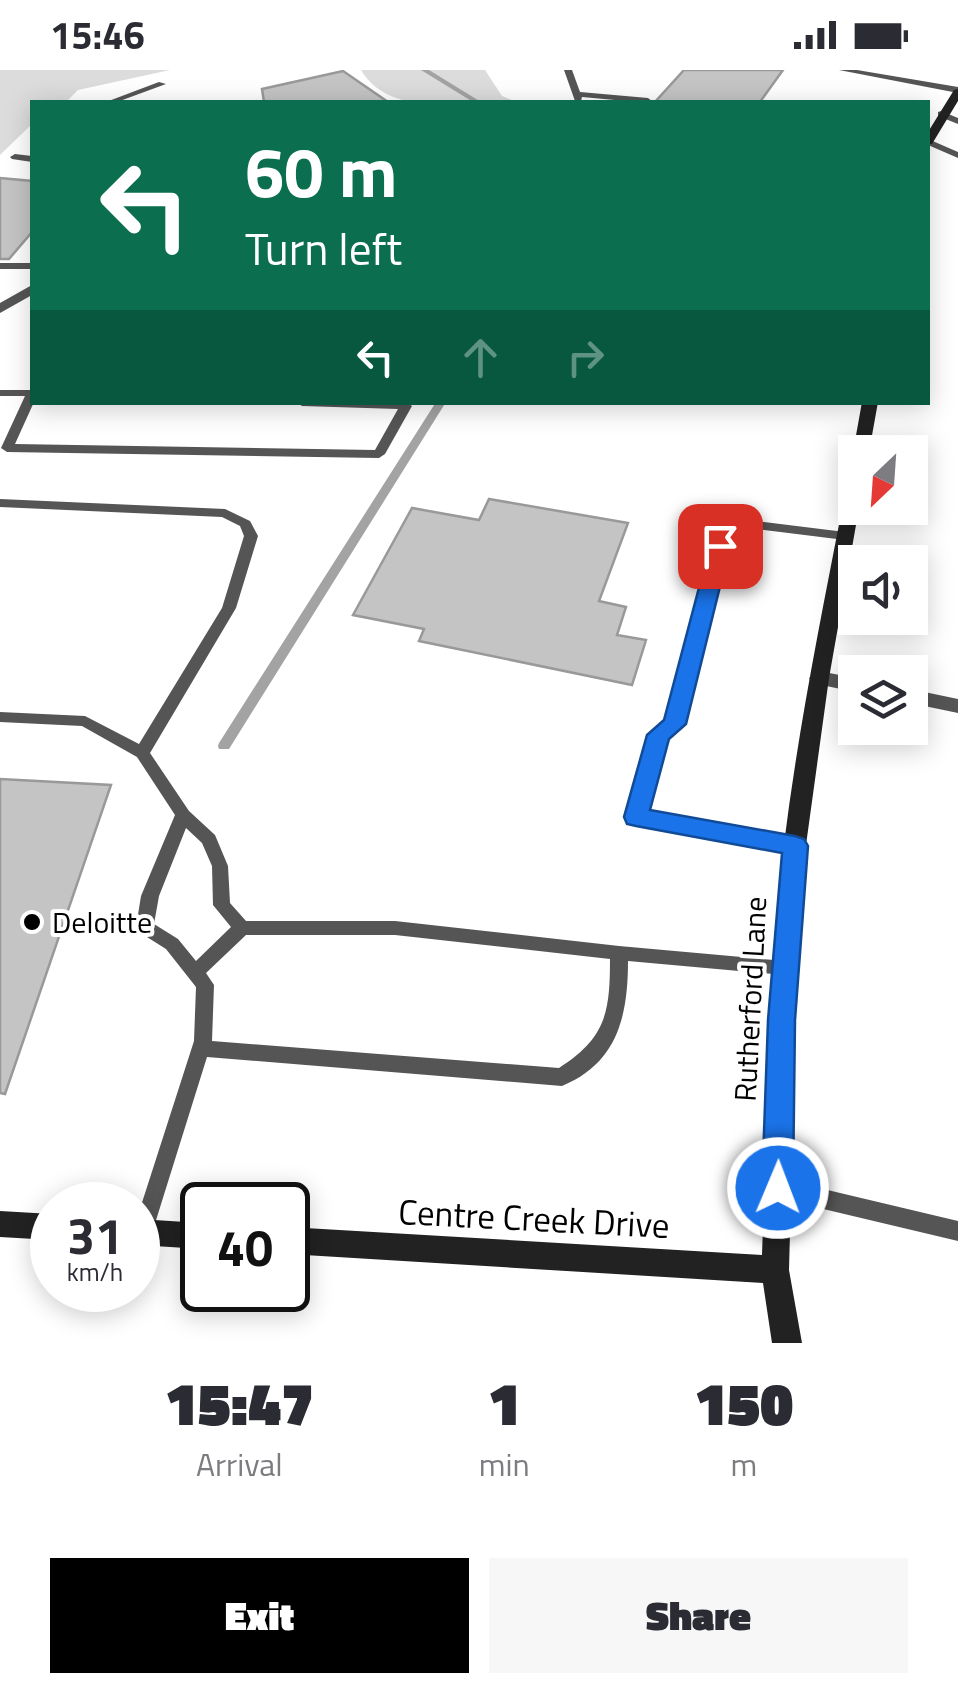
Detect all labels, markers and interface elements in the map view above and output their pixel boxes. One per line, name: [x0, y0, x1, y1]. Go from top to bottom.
text: 15:46: [50, 6, 145, 64]
text: 60 m: [245, 118, 398, 224]
icon: left: [80, 140, 210, 270]
text: Turn left: [245, 214, 402, 282]
icon: left: [348, 330, 403, 385]
icon: ahead: [453, 330, 508, 385]
icon: right: [558, 330, 613, 385]
north arrow: [838, 435, 928, 525]
map controls: [838, 435, 928, 745]
pin: [678, 504, 763, 589]
icon: arrive: [693, 519, 748, 574]
button: sound: [838, 545, 928, 635]
button: layers: [838, 655, 928, 745]
street label: Rutherford Lane: [722, 895, 778, 1103]
place label: Deloitte: [52, 899, 152, 945]
marker: Deloitte: [21, 911, 43, 933]
position arrow: [726, 1136, 830, 1240]
speed limit sign: 40: [180, 1182, 310, 1312]
street label: Centre Creek Drive: [397, 1184, 671, 1252]
text: 31: [67, 1197, 123, 1273]
text: km/h: [67, 1253, 123, 1291]
text: 15:47: [165, 1357, 314, 1448]
text: 1: [488, 1357, 521, 1448]
text: 150: [694, 1357, 793, 1448]
text: Arrival: [196, 1440, 283, 1488]
text: min: [479, 1440, 530, 1488]
text: m: [730, 1440, 757, 1488]
button: Exit: [50, 1558, 469, 1673]
button: Share: [489, 1558, 908, 1673]

